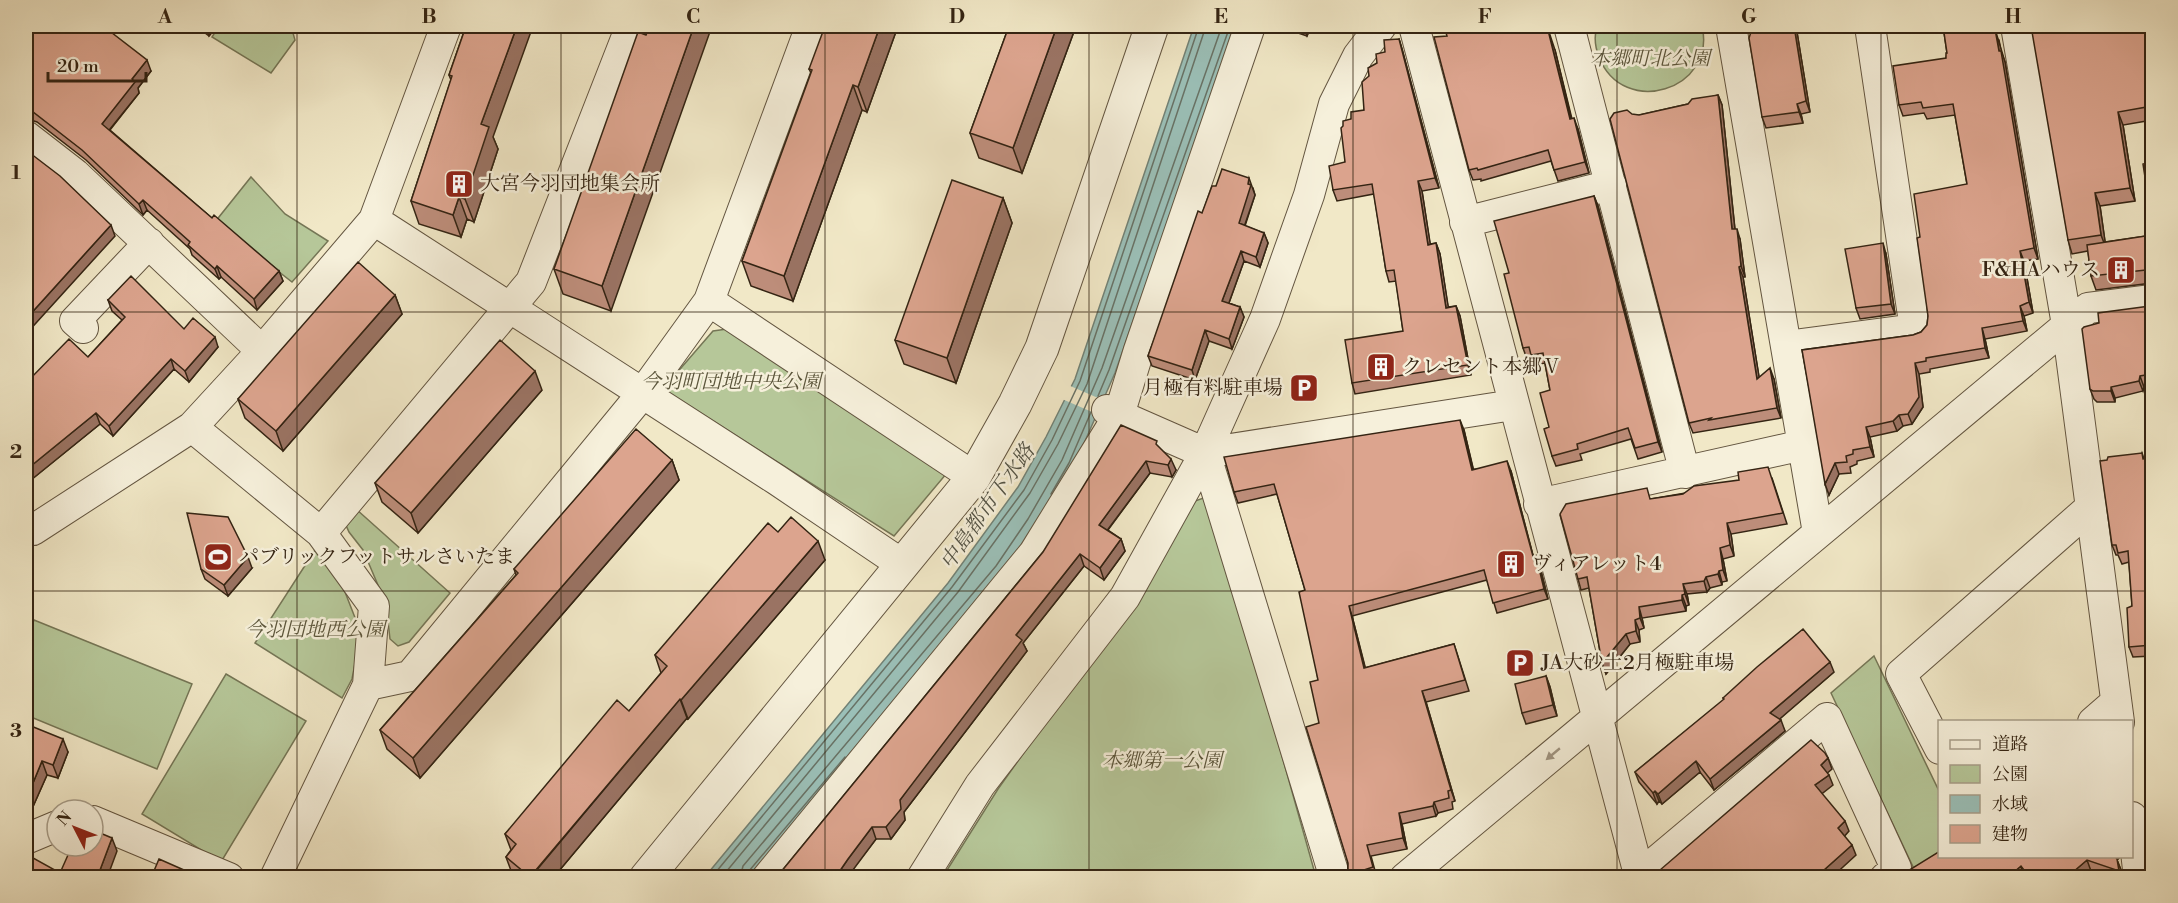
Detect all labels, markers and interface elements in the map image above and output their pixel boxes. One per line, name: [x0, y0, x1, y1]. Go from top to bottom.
text: A: [157, 5, 173, 30]
text: B: [421, 5, 437, 30]
text: C: [686, 5, 700, 30]
text: D: [949, 5, 965, 30]
text: E: [1214, 5, 1228, 30]
text: F: [1478, 5, 1492, 30]
text: G: [1741, 5, 1757, 30]
text: H: [2005, 5, 2022, 30]
scale bar: [48, 45, 146, 83]
park label: 本郷町北公園: [1590, 47, 1713, 72]
text: 20 m: [57, 55, 99, 78]
text: 1: [11, 161, 21, 186]
building icon: 大宮今羽団地集会所: [443, 168, 475, 200]
place label: 大宮今羽団地集会所: [480, 172, 660, 197]
building icon: F&HAハウス: [2105, 254, 2137, 286]
place label: F&HAハウス: [1982, 258, 2100, 283]
building icon: クレセント本郷Ⅴ: [1365, 351, 1397, 383]
place label: クレセント本郷Ⅴ: [1402, 355, 1562, 380]
park label: 今羽町団地中央公園: [641, 370, 824, 395]
parking icon: 月極有料駐車場: [1288, 372, 1320, 404]
place label: 月極有料駐車場: [1143, 376, 1283, 401]
water label: 中島都市下水路: [935, 438, 1042, 575]
text: 2: [10, 440, 22, 465]
sports icon: パブリックフットサルさいたま: [202, 541, 234, 573]
place label: パブリックフットサルさいたま: [239, 545, 515, 570]
building icon: ヴィアレット4: [1495, 548, 1527, 580]
place label: ヴィアレット4: [1532, 552, 1662, 577]
park label: 今羽団地西公園: [245, 618, 388, 643]
parking icon: JA大砂土2月極駐車場: [1504, 647, 1536, 679]
place label: JA大砂土2月極駐車場: [1540, 651, 1735, 676]
text: 3: [10, 719, 22, 744]
legend: [1938, 720, 2133, 858]
text: 道路: [1992, 733, 2028, 756]
one-way arrow: [1546, 747, 1561, 760]
park label: 本郷第一公園: [1102, 749, 1225, 774]
text: 公園: [1992, 763, 2028, 786]
text: 水域: [1992, 793, 2028, 816]
north arrow: [45, 798, 105, 858]
text: N: [53, 807, 76, 830]
text: 建物: [1992, 823, 2028, 846]

